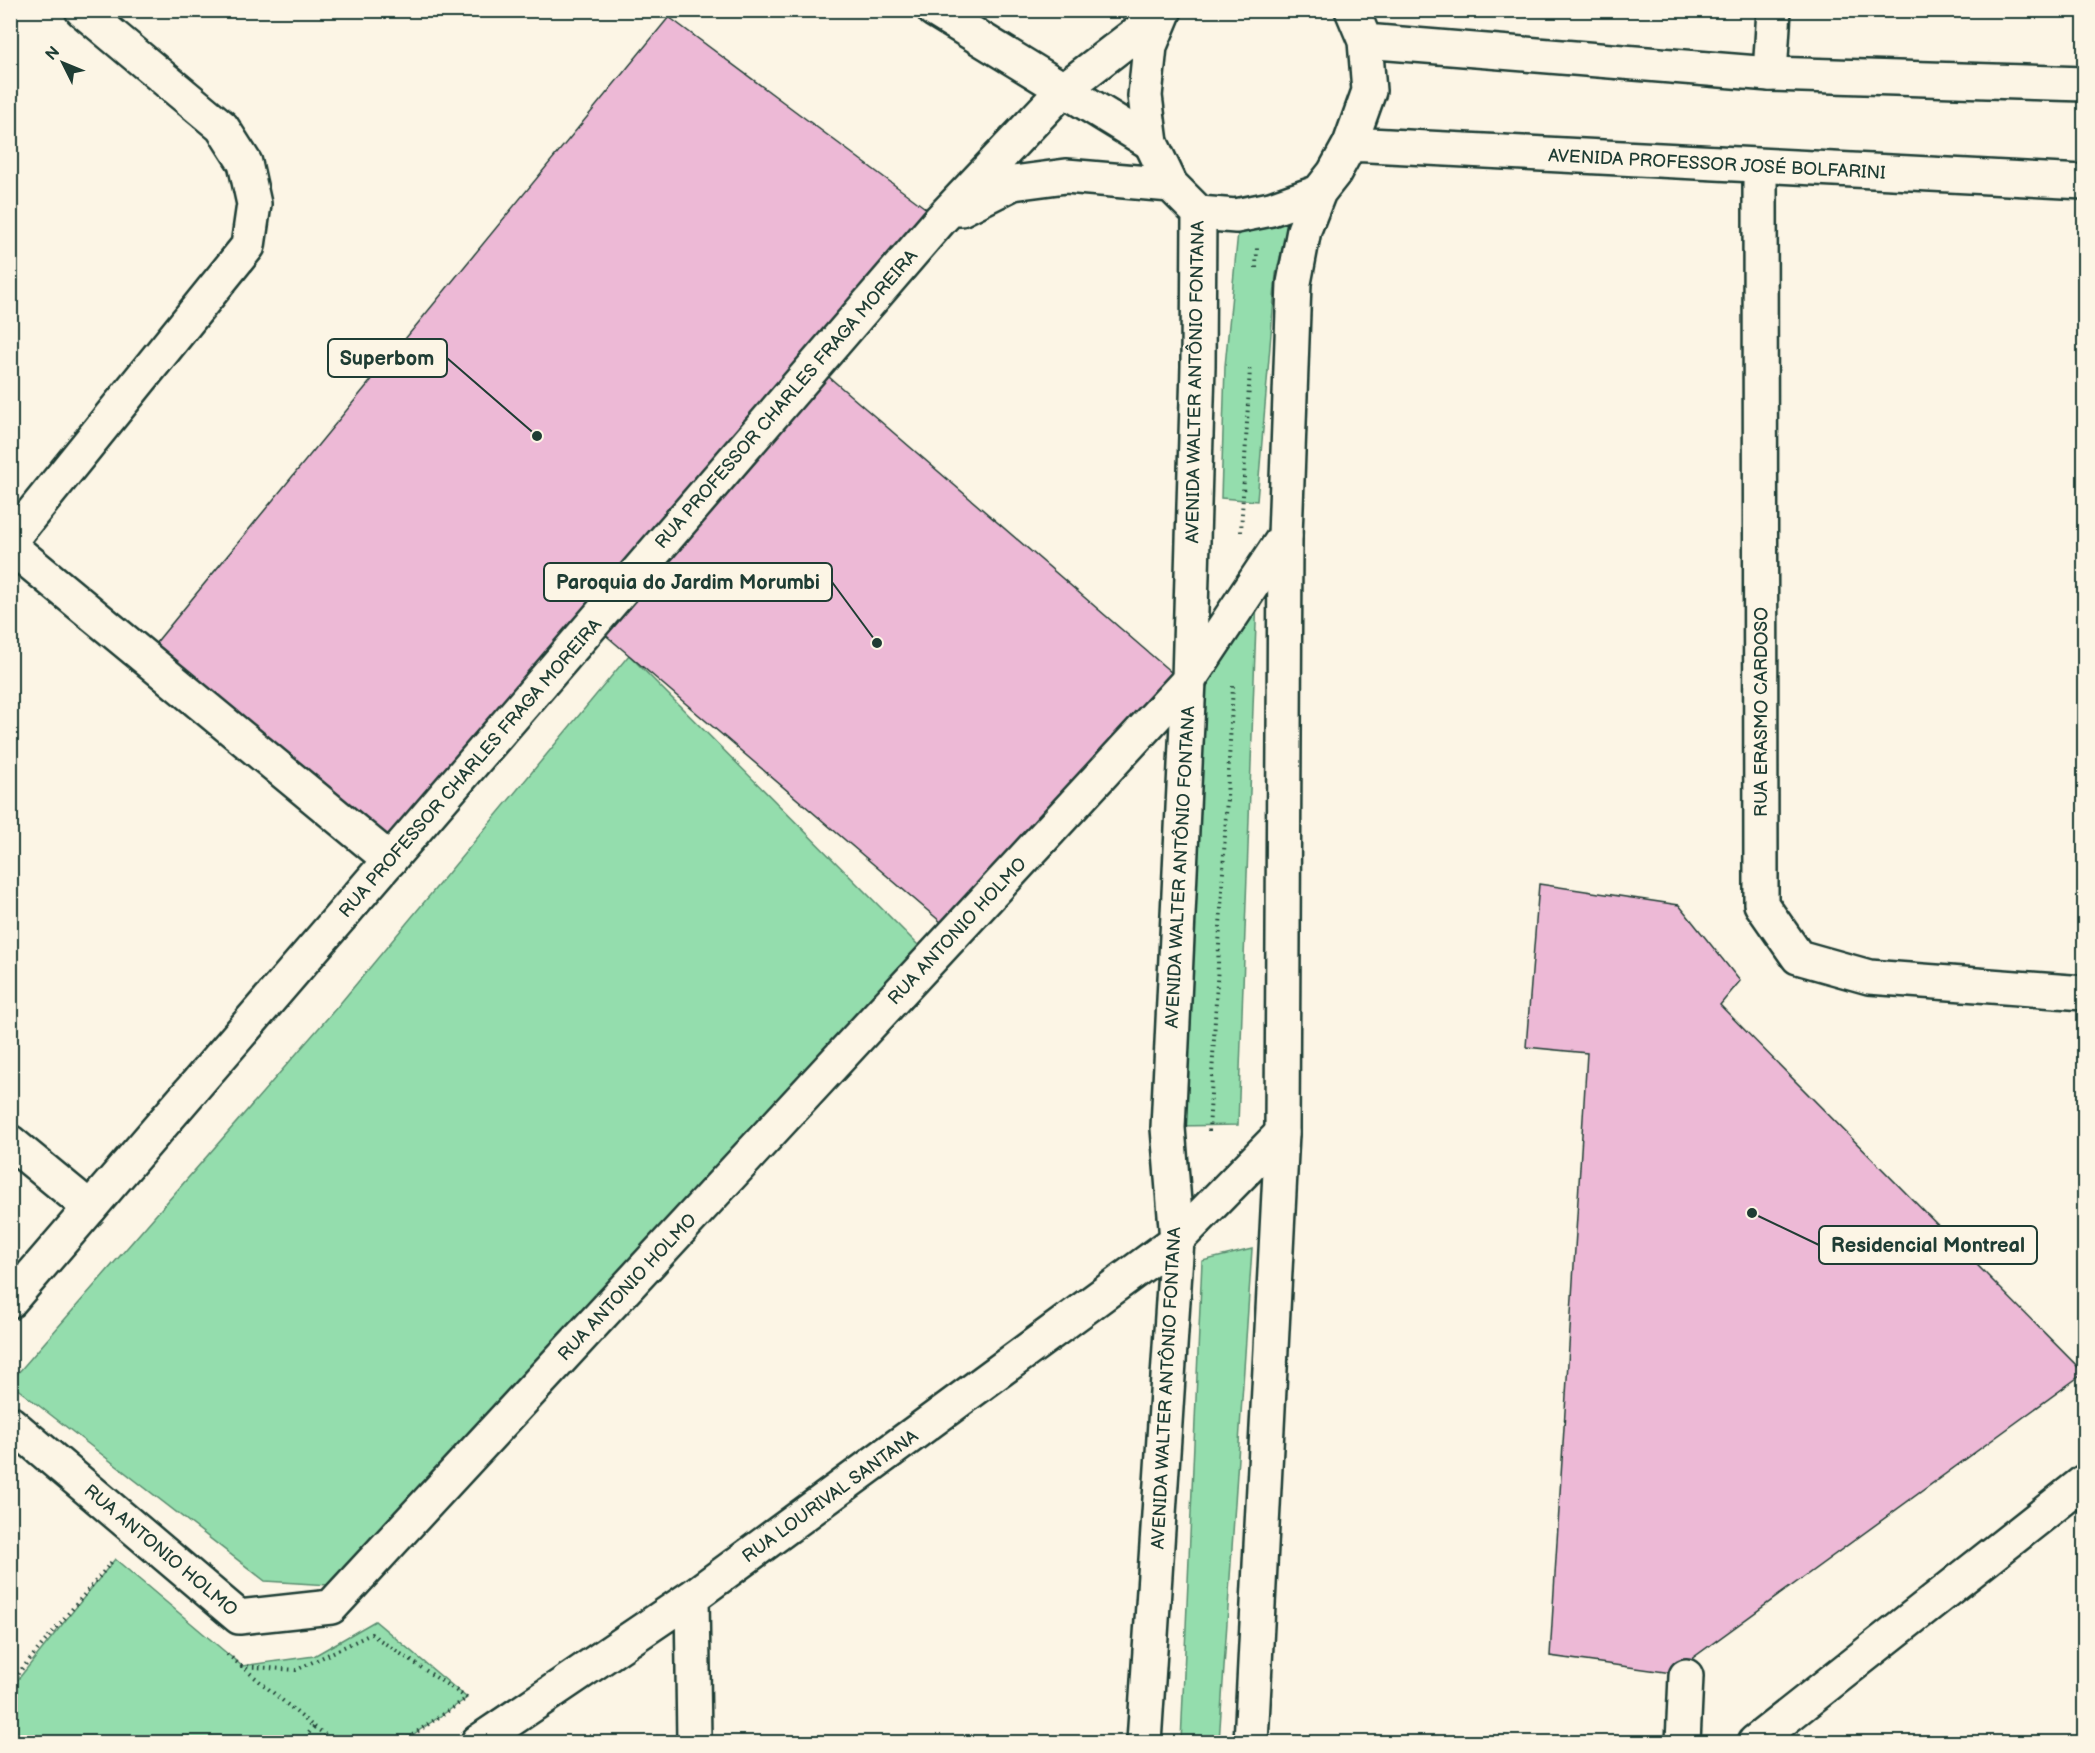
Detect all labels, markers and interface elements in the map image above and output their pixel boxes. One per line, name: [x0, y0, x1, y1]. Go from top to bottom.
north arrow: [33, 33, 93, 93]
text: N: [42, 43, 64, 65]
street label: AVENIDA PROFESSOR JOSÉ BOLFARINI: [1548, 143, 1886, 184]
street label: AVENIDA WALTER ANTÔNIO FONTANA: [1180, 221, 1209, 543]
street label: RUA PROFESSOR CHARLES FRAGA MOREIRA: [651, 246, 922, 553]
callout: Superbom: [328, 339, 447, 377]
text: Superbom: [340, 347, 434, 371]
callout: Paroquia do Jardim Morumbi: [544, 563, 832, 601]
text: Paroquia do Jardim Morumbi: [556, 571, 820, 595]
street label: RUA ERASMO CARDOSO: [1751, 607, 1772, 817]
street label: RUA PROFESSOR CHARLES FRAGA MOREIRA: [335, 615, 606, 922]
street label: AVENIDA WALTER ANTÔNIO FONTANA: [1160, 705, 1199, 1029]
street label: RUA ANTONIO HOLMO: [884, 853, 1031, 1009]
street label: RUA ANTONIO HOLMO: [554, 1209, 701, 1365]
street label: AVENIDA WALTER ANTÔNIO FONTANA: [1146, 1226, 1185, 1550]
callout: Residencial Montreal: [1819, 1226, 2037, 1264]
text: Residencial Montreal: [1831, 1234, 2025, 1258]
street label: RUA LOURIVAL SANTANA: [738, 1426, 922, 1567]
street label: RUA ANTONIO HOLMO: [80, 1480, 242, 1621]

